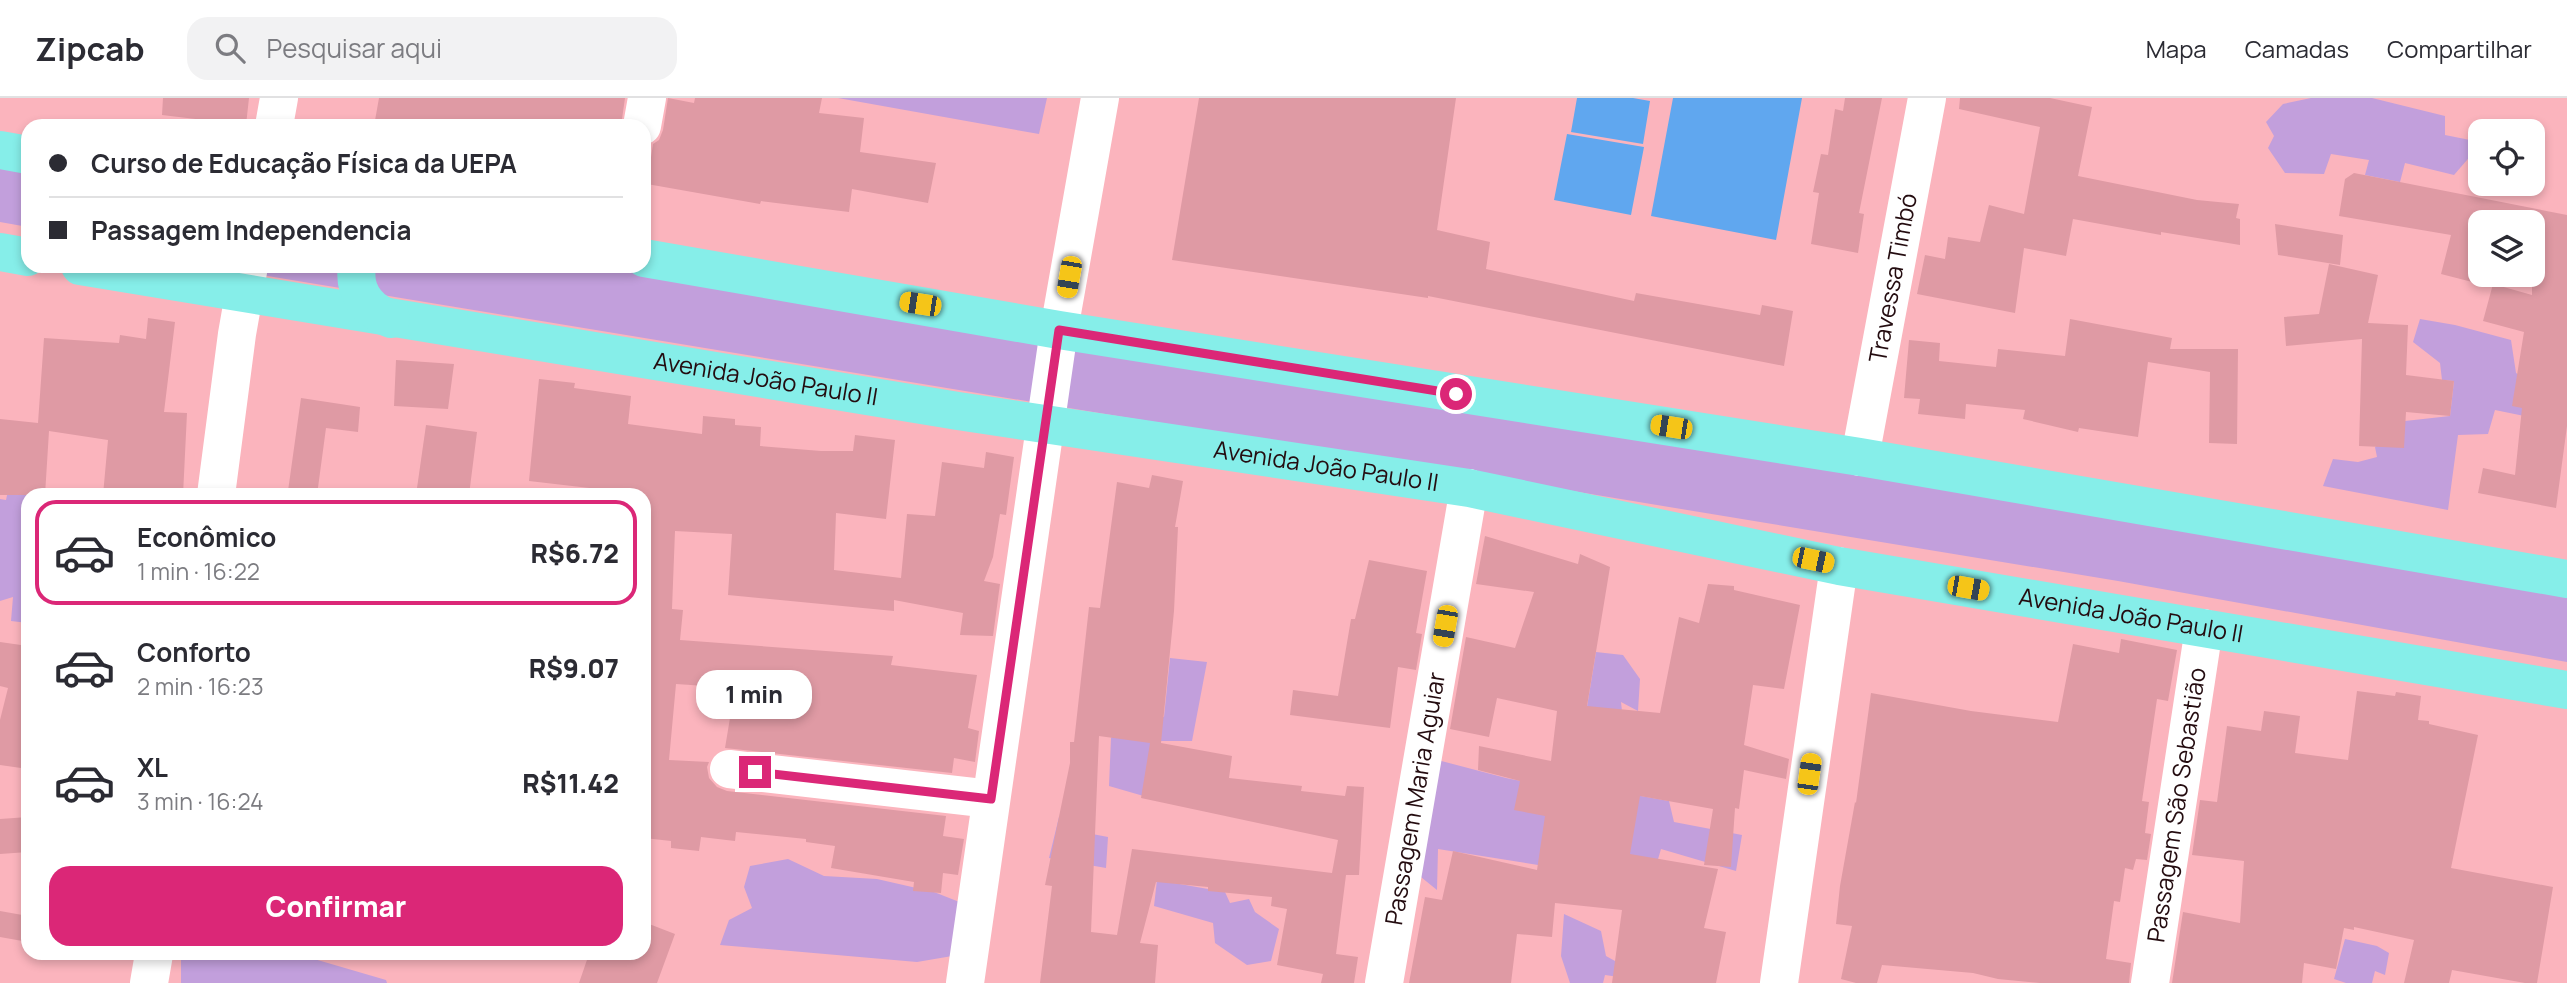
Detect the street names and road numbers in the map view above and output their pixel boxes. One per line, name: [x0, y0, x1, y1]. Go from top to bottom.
street label: Travessa Timbó: [1860, 190, 1924, 365]
street label: Avenida João Paulo II: [651, 343, 881, 413]
street label: Avenida João Paulo II: [1211, 432, 1441, 498]
street label: Avenida João Paulo II: [2017, 579, 2246, 650]
street label: Passagem São Sebastião: [2138, 665, 2213, 945]
street label: Passagem Maria Aguiar: [1376, 669, 1452, 927]

